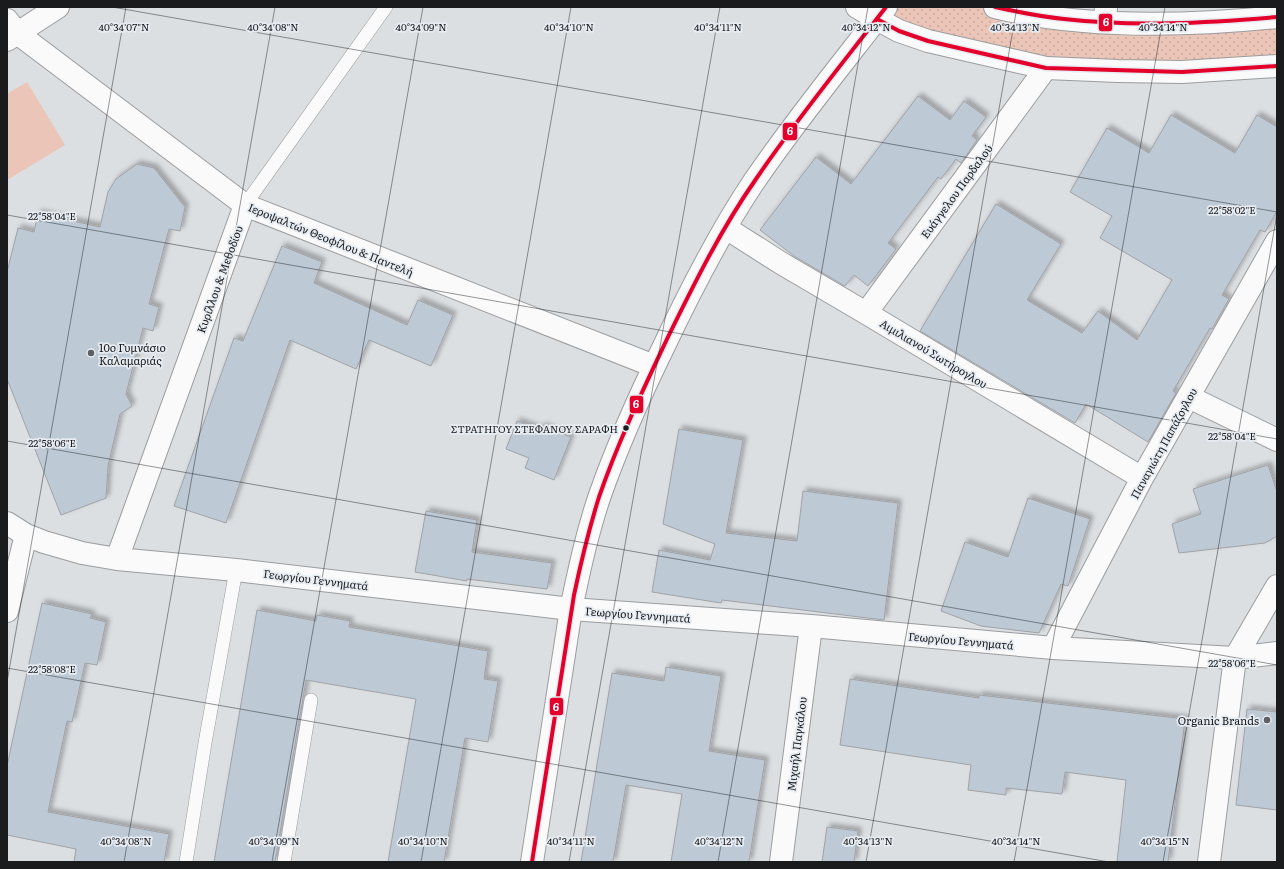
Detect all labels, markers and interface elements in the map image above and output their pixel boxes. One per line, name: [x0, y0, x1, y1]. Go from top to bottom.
line badge: 6: [1098, 13, 1113, 32]
text: 6: [1103, 13, 1110, 29]
text: 40°34'07"N: [99, 19, 149, 34]
text: 40°34'08"N: [247, 19, 299, 34]
text: 40°34'09"N: [395, 19, 447, 34]
text: 40°34'10"N: [544, 19, 594, 34]
text: 40°34'11"N: [694, 19, 742, 34]
text: 40°34'12"N: [841, 19, 891, 34]
text: 40°34'13"N: [990, 19, 1040, 34]
text: 40°34'14"N: [1138, 19, 1188, 34]
line badge: 6: [782, 122, 798, 141]
text: 6: [787, 122, 794, 138]
street label: Ευάγγελου Παρδαλού: [916, 141, 996, 241]
street label: Ιεροψαλτών Θεοφίλου & Παντελή: [246, 198, 416, 280]
text: 22°58'02"E: [1208, 202, 1256, 217]
text: 22°58'04"E: [28, 208, 76, 223]
street label: Κυρίλλου & Μεθοδίου: [192, 223, 246, 335]
street label: Αιμιλιανού Σωτήρογλου: [877, 315, 991, 391]
place label: 10ο Γυμνάσιο Καλαμαριάς: [99, 339, 166, 368]
marker: 10ο Γυμνάσιο Καλαμαριάς: [86, 348, 96, 358]
street label: Παναγιώτη Παπάζογλου: [1126, 385, 1200, 501]
line badge: 6: [629, 395, 644, 414]
text: 6: [633, 395, 640, 411]
place label: ΣΤΡΑΤΗΓΟΥ ΣΤΕΦΑΝΟΥ ΣΑΡΑΦΗ: [451, 421, 618, 436]
marker: ΣΤΡΑΤΗΓΟΥ ΣΤΕΦΑΝΟΥ ΣΑΡΑΦΗ: [621, 423, 631, 433]
text: 22°58'04"E: [1208, 428, 1256, 443]
text: 22°58'06"E: [28, 435, 76, 450]
street label: Γεωργίου Γεννηματά: [263, 565, 370, 593]
street label: Γεωργίου Γεννηματά: [585, 602, 691, 626]
street label: Γεωργίου Γεννηματά: [908, 627, 1014, 653]
text: 22°58'06"E: [1208, 655, 1256, 670]
text: 22°58'08"E: [28, 661, 76, 676]
street label: Μιχαήλ Παγκάλου: [782, 696, 810, 792]
line badge: 6: [549, 697, 564, 716]
text: 6: [553, 698, 560, 714]
place label: Organic Brands: [1178, 712, 1259, 728]
marker: Organic Brands: [1262, 715, 1272, 725]
text: 40°34'08"N: [100, 833, 152, 848]
text: 40°34'09"N: [248, 833, 300, 848]
text: 40°34'10"N: [398, 833, 448, 848]
text: 40°34'11"N: [547, 833, 595, 848]
text: 40°34'12"N: [694, 833, 744, 848]
text: 40°34'13"N: [843, 833, 893, 848]
text: 40°34'14"N: [991, 833, 1041, 848]
text: 40°34'15"N: [1140, 833, 1190, 848]

